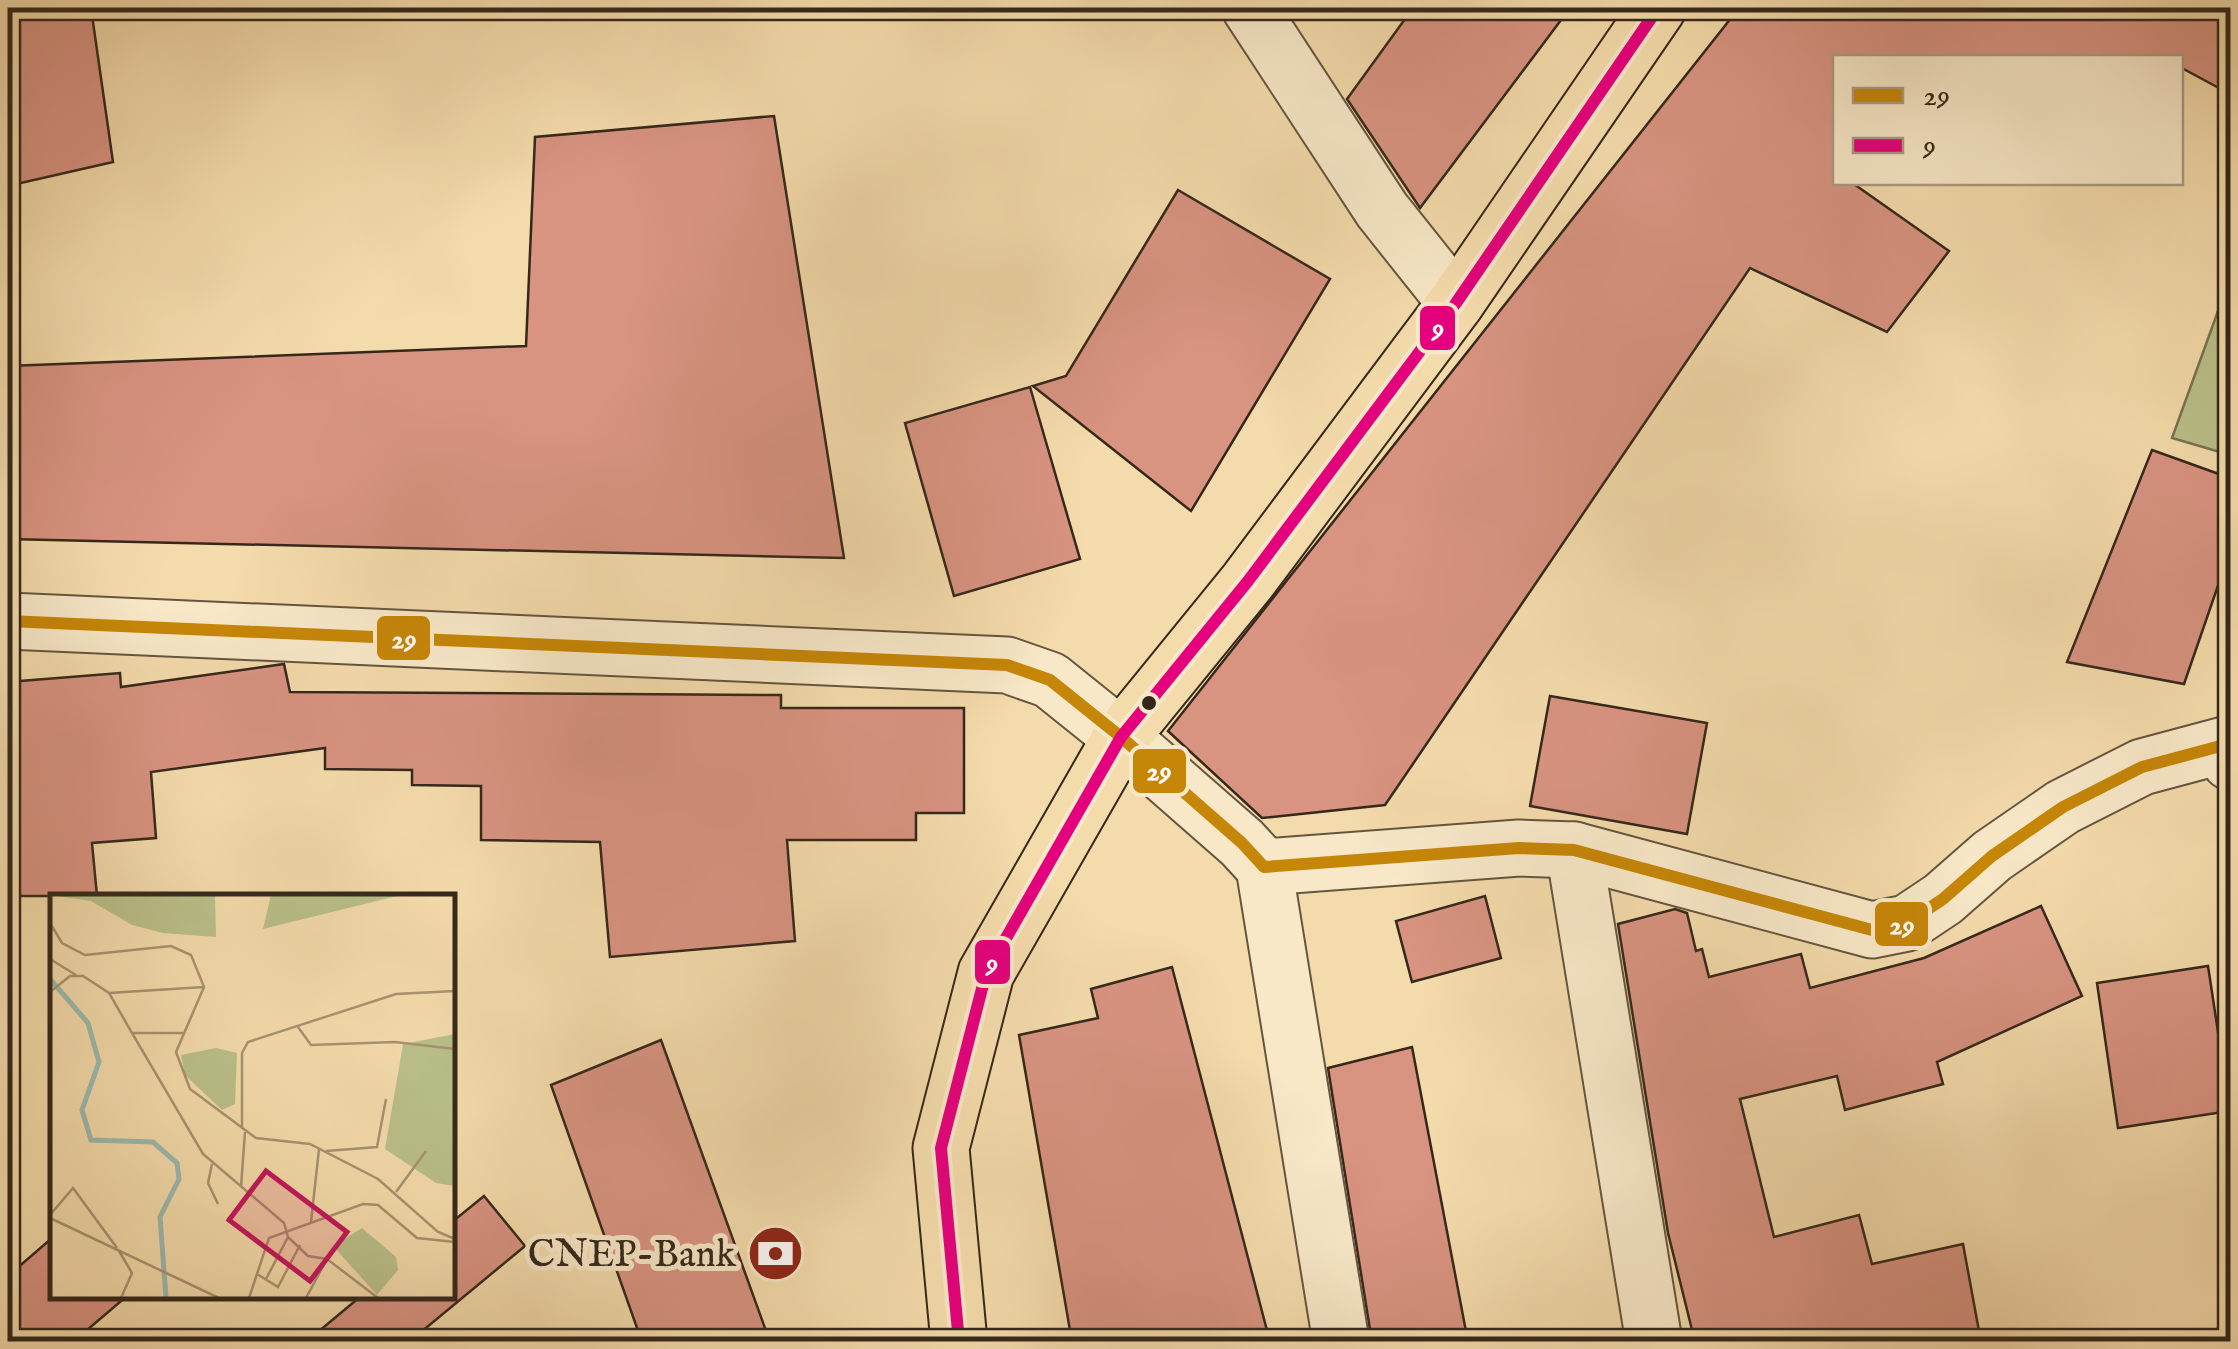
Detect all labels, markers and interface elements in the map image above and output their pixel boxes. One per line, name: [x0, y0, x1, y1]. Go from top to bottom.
legend: [1833, 55, 2183, 185]
text: 29: [1923, 78, 1950, 116]
text: 9: [1922, 128, 1936, 166]
line badge: 9: [1418, 304, 1457, 352]
text: 9: [1431, 312, 1444, 347]
line badge: 29: [375, 614, 432, 662]
text: 29: [391, 623, 417, 658]
unlabelled marker: [1139, 693, 1159, 713]
line badge: 29: [1131, 747, 1188, 795]
text: 29: [1146, 755, 1172, 790]
inset map: [50, 894, 455, 1299]
line badge: 29: [1873, 900, 1930, 948]
text: 29: [1889, 909, 1915, 944]
line badge: 9: [973, 938, 1012, 986]
text: 9: [985, 947, 998, 982]
bank icon: CNEP-Bank: [745, 1223, 805, 1283]
place label: CNEP-Bank: [528, 1232, 737, 1280]

